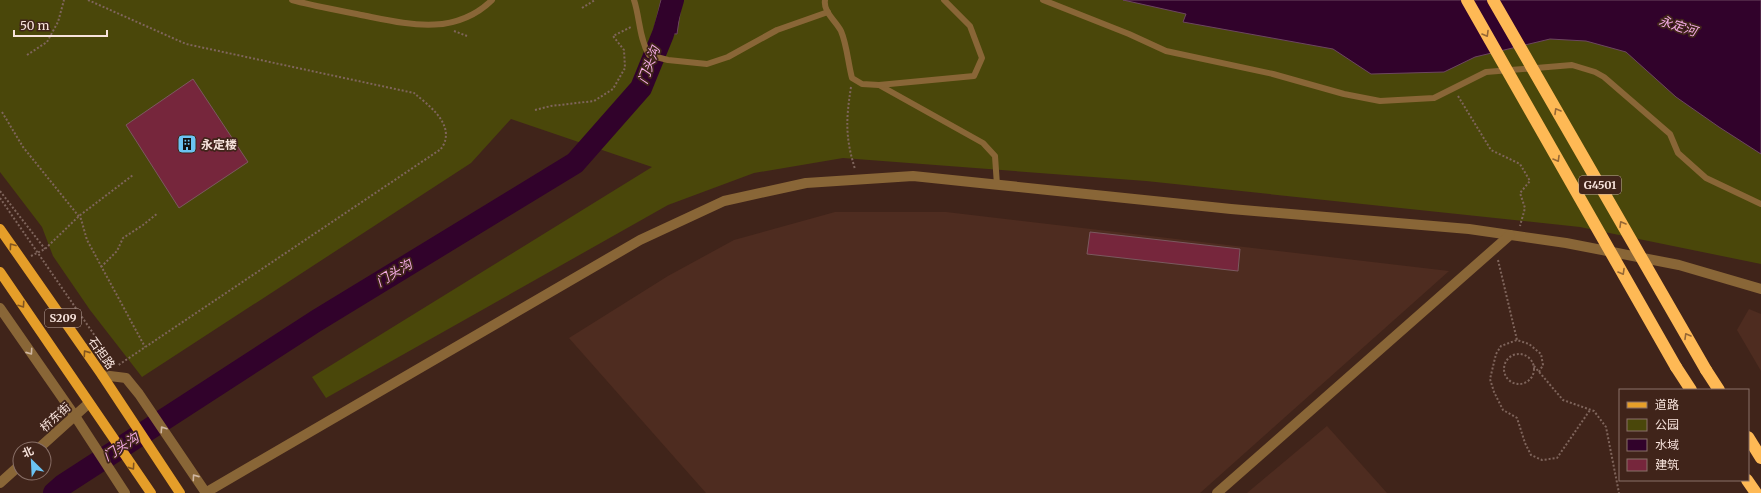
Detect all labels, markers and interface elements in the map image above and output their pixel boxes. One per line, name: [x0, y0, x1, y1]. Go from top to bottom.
scale bar: [14, 12, 107, 38]
water label: 永定河: [1657, 12, 1702, 41]
text: 50 m: [20, 18, 49, 33]
one-way arrow: [1481, 30, 1489, 37]
water label: 门头沟: [634, 42, 664, 86]
one-way arrow: [1554, 108, 1561, 115]
building icon: 永定楼: [176, 133, 198, 155]
place label: 永定楼: [201, 137, 237, 152]
one-way arrow: [1553, 155, 1560, 162]
road number: G4501: [1579, 176, 1621, 194]
one-way arrow: [1619, 221, 1626, 228]
one-way arrow: [9, 243, 17, 250]
water label: 门头沟: [373, 255, 417, 290]
one-way arrow: [1617, 268, 1624, 275]
one-way arrow: [17, 300, 24, 307]
road number: S209: [45, 309, 81, 327]
one-way arrow: [1684, 333, 1691, 341]
street label: 石担路: [86, 334, 118, 372]
one-way arrow: [25, 347, 32, 354]
one-way arrow: [84, 350, 91, 357]
legend: [1619, 389, 1749, 481]
text: 道路: [1655, 397, 1679, 412]
street label: 桥东街: [37, 399, 73, 435]
text: 公园: [1655, 417, 1679, 432]
one-way arrow: [161, 427, 168, 434]
water label: 门头沟: [100, 428, 144, 465]
text: 水域: [1655, 437, 1679, 452]
north arrow: [12, 441, 52, 481]
text: 北: [20, 443, 36, 460]
text: 建筑: [1655, 457, 1679, 472]
one-way arrow: [127, 463, 135, 470]
one-way arrow: [192, 474, 200, 481]

